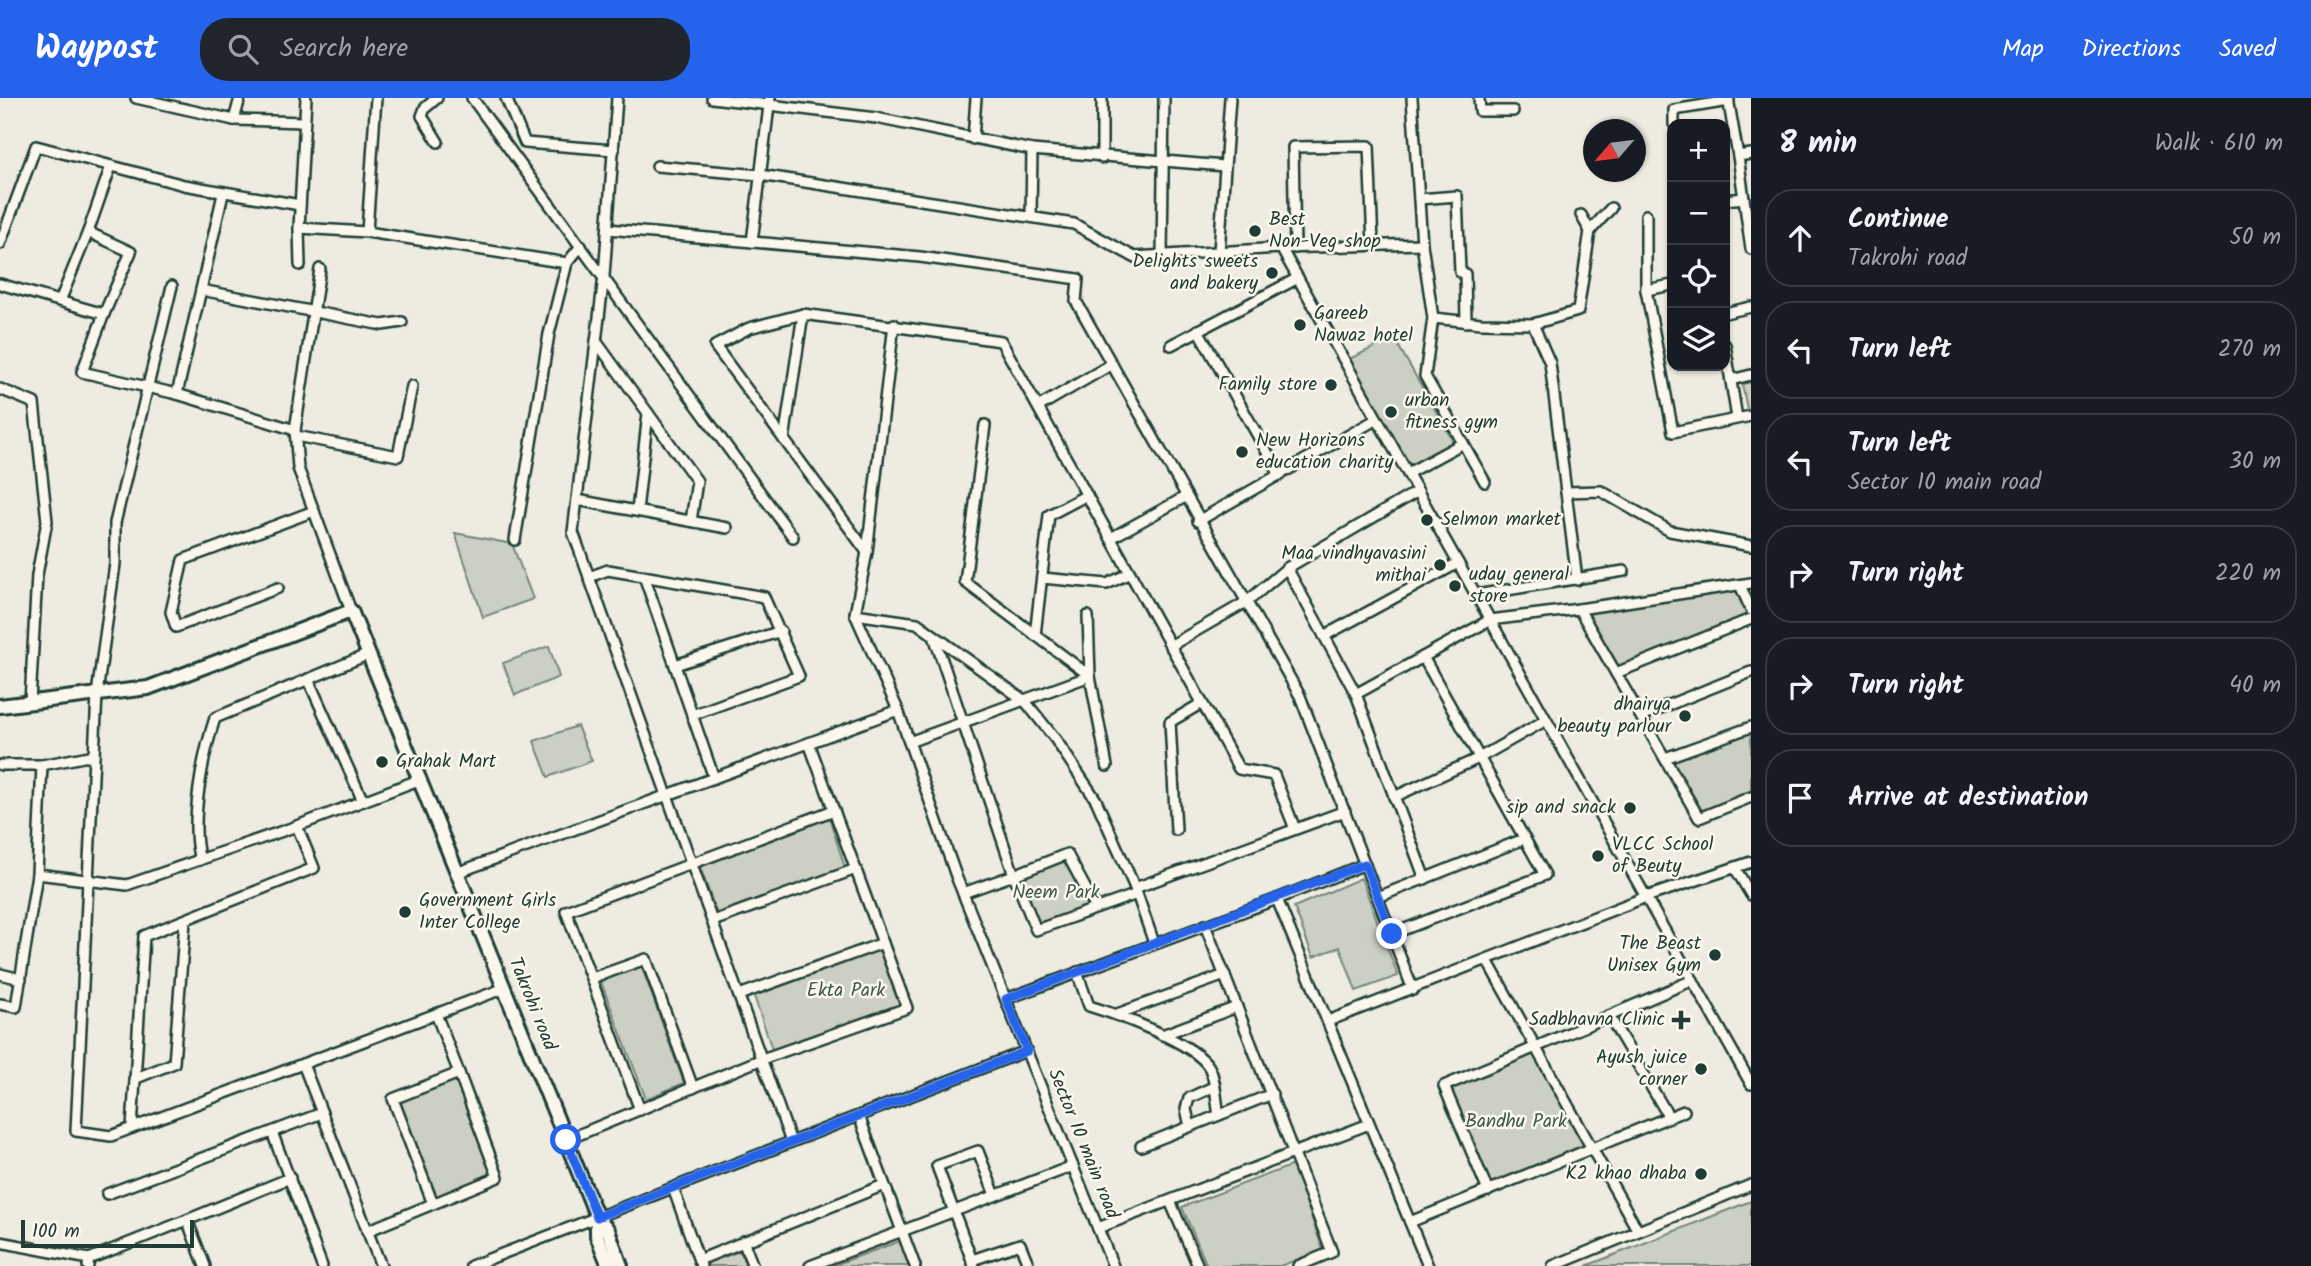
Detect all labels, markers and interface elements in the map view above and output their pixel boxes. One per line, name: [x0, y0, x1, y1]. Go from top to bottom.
search box: [200, 18, 690, 81]
text: Waypost: [35, 23, 158, 76]
text: Search here: [280, 28, 408, 70]
icon: search: [224, 30, 262, 68]
text: Map: [2002, 30, 2044, 69]
text: Directions: [2082, 30, 2181, 69]
text: Saved: [2219, 30, 2276, 69]
north arrow: [1583, 119, 1646, 182]
map controls: [1667, 119, 1730, 371]
button: +: [1667, 119, 1730, 182]
text: 8 min: [1779, 120, 1857, 168]
text: Walk · 610 m: [2155, 126, 2283, 162]
button: −: [1667, 182, 1730, 245]
text: Continue: [1848, 199, 1949, 241]
place label: Best Non-Veg shop: [1269, 205, 1381, 257]
icon: ahead: [1781, 219, 1819, 257]
text: 50 m: [2230, 220, 2281, 256]
marker: Best Non-Veg shop: [1247, 223, 1263, 239]
text: Takrohi road: [1848, 241, 1967, 277]
button: locate: [1667, 245, 1730, 308]
place label: Delights sweets and bakery: [1132, 247, 1259, 299]
marker: Delights sweets and bakery: [1264, 265, 1280, 281]
place label: Gareeb Nawaz hotel: [1314, 299, 1413, 351]
button: layers: [1667, 308, 1730, 371]
marker: Gareeb Nawaz hotel: [1292, 317, 1308, 333]
text: Turn left: [1848, 329, 1951, 371]
icon: left: [1781, 331, 1819, 369]
text: 270 m: [2218, 332, 2281, 368]
place label: Family store: [1218, 370, 1317, 400]
marker: Family store: [1323, 377, 1339, 393]
place label: urban fitness gym: [1405, 386, 1498, 438]
marker: urban fitness gym: [1383, 404, 1399, 420]
text: Turn left: [1848, 423, 1951, 465]
place label: New Horizons education charity: [1256, 426, 1394, 478]
icon: left: [1781, 443, 1819, 481]
marker: New Horizons education charity: [1234, 444, 1250, 460]
text: 30 m: [2229, 444, 2281, 480]
text: Sector 10 main road: [1848, 465, 2041, 501]
place label: Selmon market: [1441, 505, 1562, 535]
marker: Selmon market: [1419, 512, 1435, 528]
place label: Maa vindhyavasini mithai: [1281, 539, 1427, 591]
text: Turn right: [1848, 553, 1964, 595]
icon: right: [1781, 555, 1819, 593]
text: 220 m: [2215, 556, 2281, 592]
marker: Maa vindhyavasini mithai: [1432, 557, 1448, 573]
place label: uday general store: [1469, 560, 1570, 612]
marker: uday general store: [1447, 578, 1463, 594]
text: Turn right: [1848, 665, 1964, 707]
icon: right: [1781, 667, 1819, 705]
text: 40 m: [2229, 668, 2281, 704]
place label: dhairya beauty parlour: [1558, 690, 1673, 742]
marker: dhairya beauty parlour: [1677, 708, 1693, 724]
place label: Grahak Mart: [396, 747, 497, 777]
marker: Grahak Mart: [374, 754, 390, 770]
text: Arrive at destination: [1848, 777, 2088, 819]
icon: arrive: [1781, 779, 1819, 817]
place label: sip and snack: [1506, 793, 1616, 823]
marker: sip and snack: [1622, 800, 1638, 816]
place label: VLCC School of Beuty: [1612, 830, 1714, 882]
marker: VLCC School of Beuty: [1590, 848, 1606, 864]
park label: Neem Park: [1012, 878, 1100, 908]
place label: Government Girls Inter College: [419, 886, 556, 938]
marker: Government Girls Inter College: [397, 904, 413, 920]
route end: [1376, 918, 1407, 949]
place label: The Beast Unisex Gym: [1607, 929, 1702, 981]
marker: The Beast Unisex Gym: [1707, 947, 1723, 963]
street label: Takrohi road: [500, 953, 565, 1056]
park label: Ekta Park: [807, 976, 885, 1006]
place label: Sadbhavna Clinic: [1529, 1005, 1665, 1035]
marker: Sadbhavna Clinic: [1671, 1010, 1691, 1030]
place label: Ayush juice corner: [1596, 1043, 1689, 1095]
marker: Ayush juice corner: [1693, 1061, 1709, 1077]
street label: Sector 10 main road: [1039, 1064, 1127, 1224]
park label: Bandhu Park: [1465, 1107, 1567, 1137]
route start: [550, 1124, 581, 1155]
place label: K2 khao dhaba: [1565, 1159, 1687, 1189]
marker: K2 khao dhaba: [1693, 1166, 1709, 1182]
scale bar: [21, 1217, 194, 1249]
text: 100 m: [32, 1217, 80, 1247]

